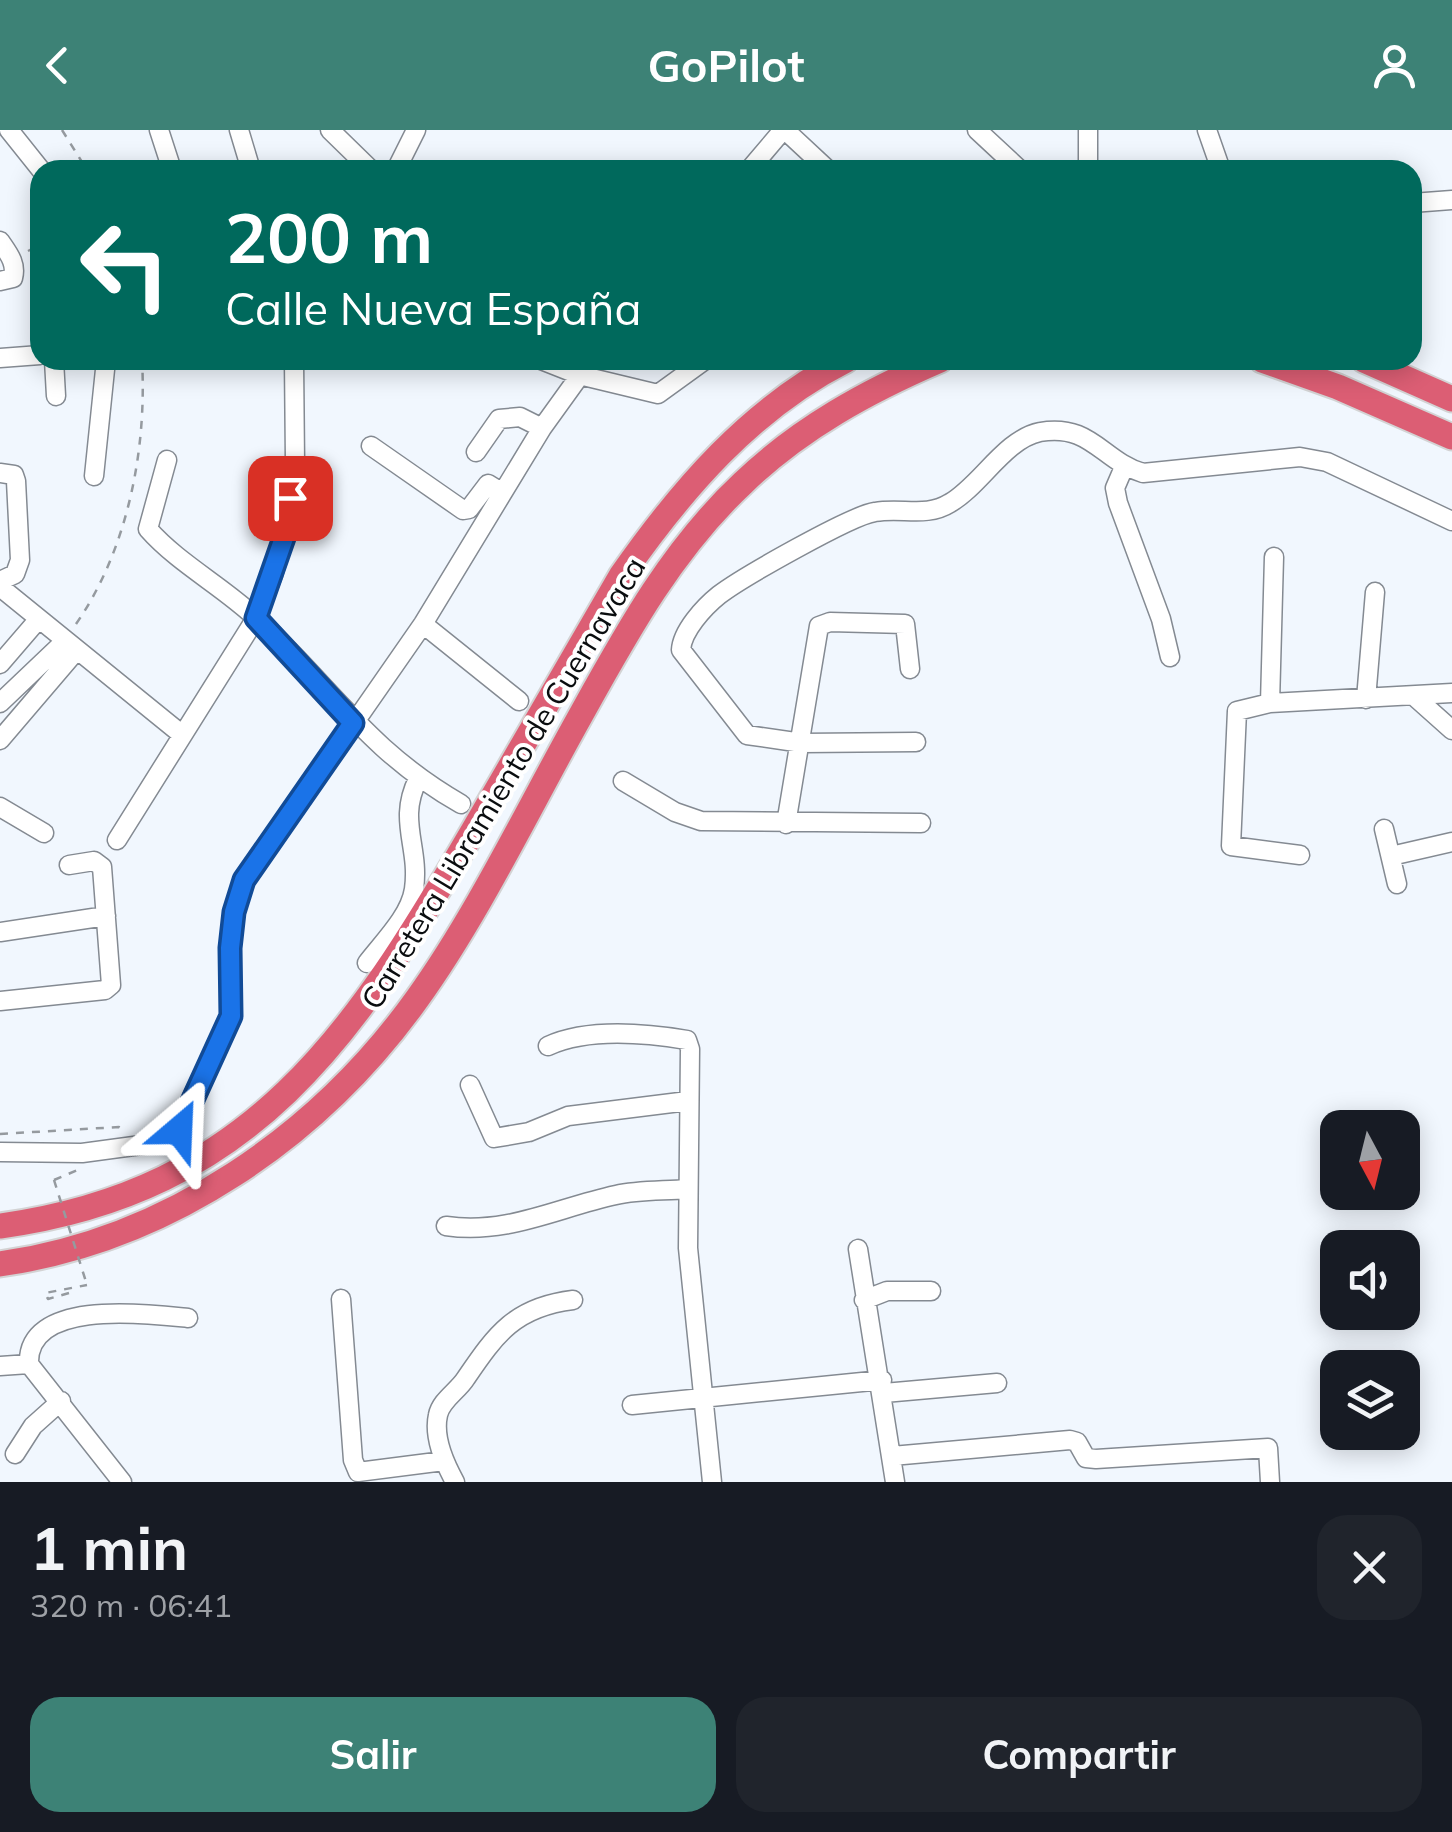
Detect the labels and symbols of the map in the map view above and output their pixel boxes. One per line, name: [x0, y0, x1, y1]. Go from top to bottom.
pin: [248, 456, 333, 541]
street label: Carretera Libramiento de Cuernavaca: [353, 550, 653, 1016]
position arrow: [127, 1078, 231, 1182]
north arrow: [1320, 1110, 1420, 1210]

